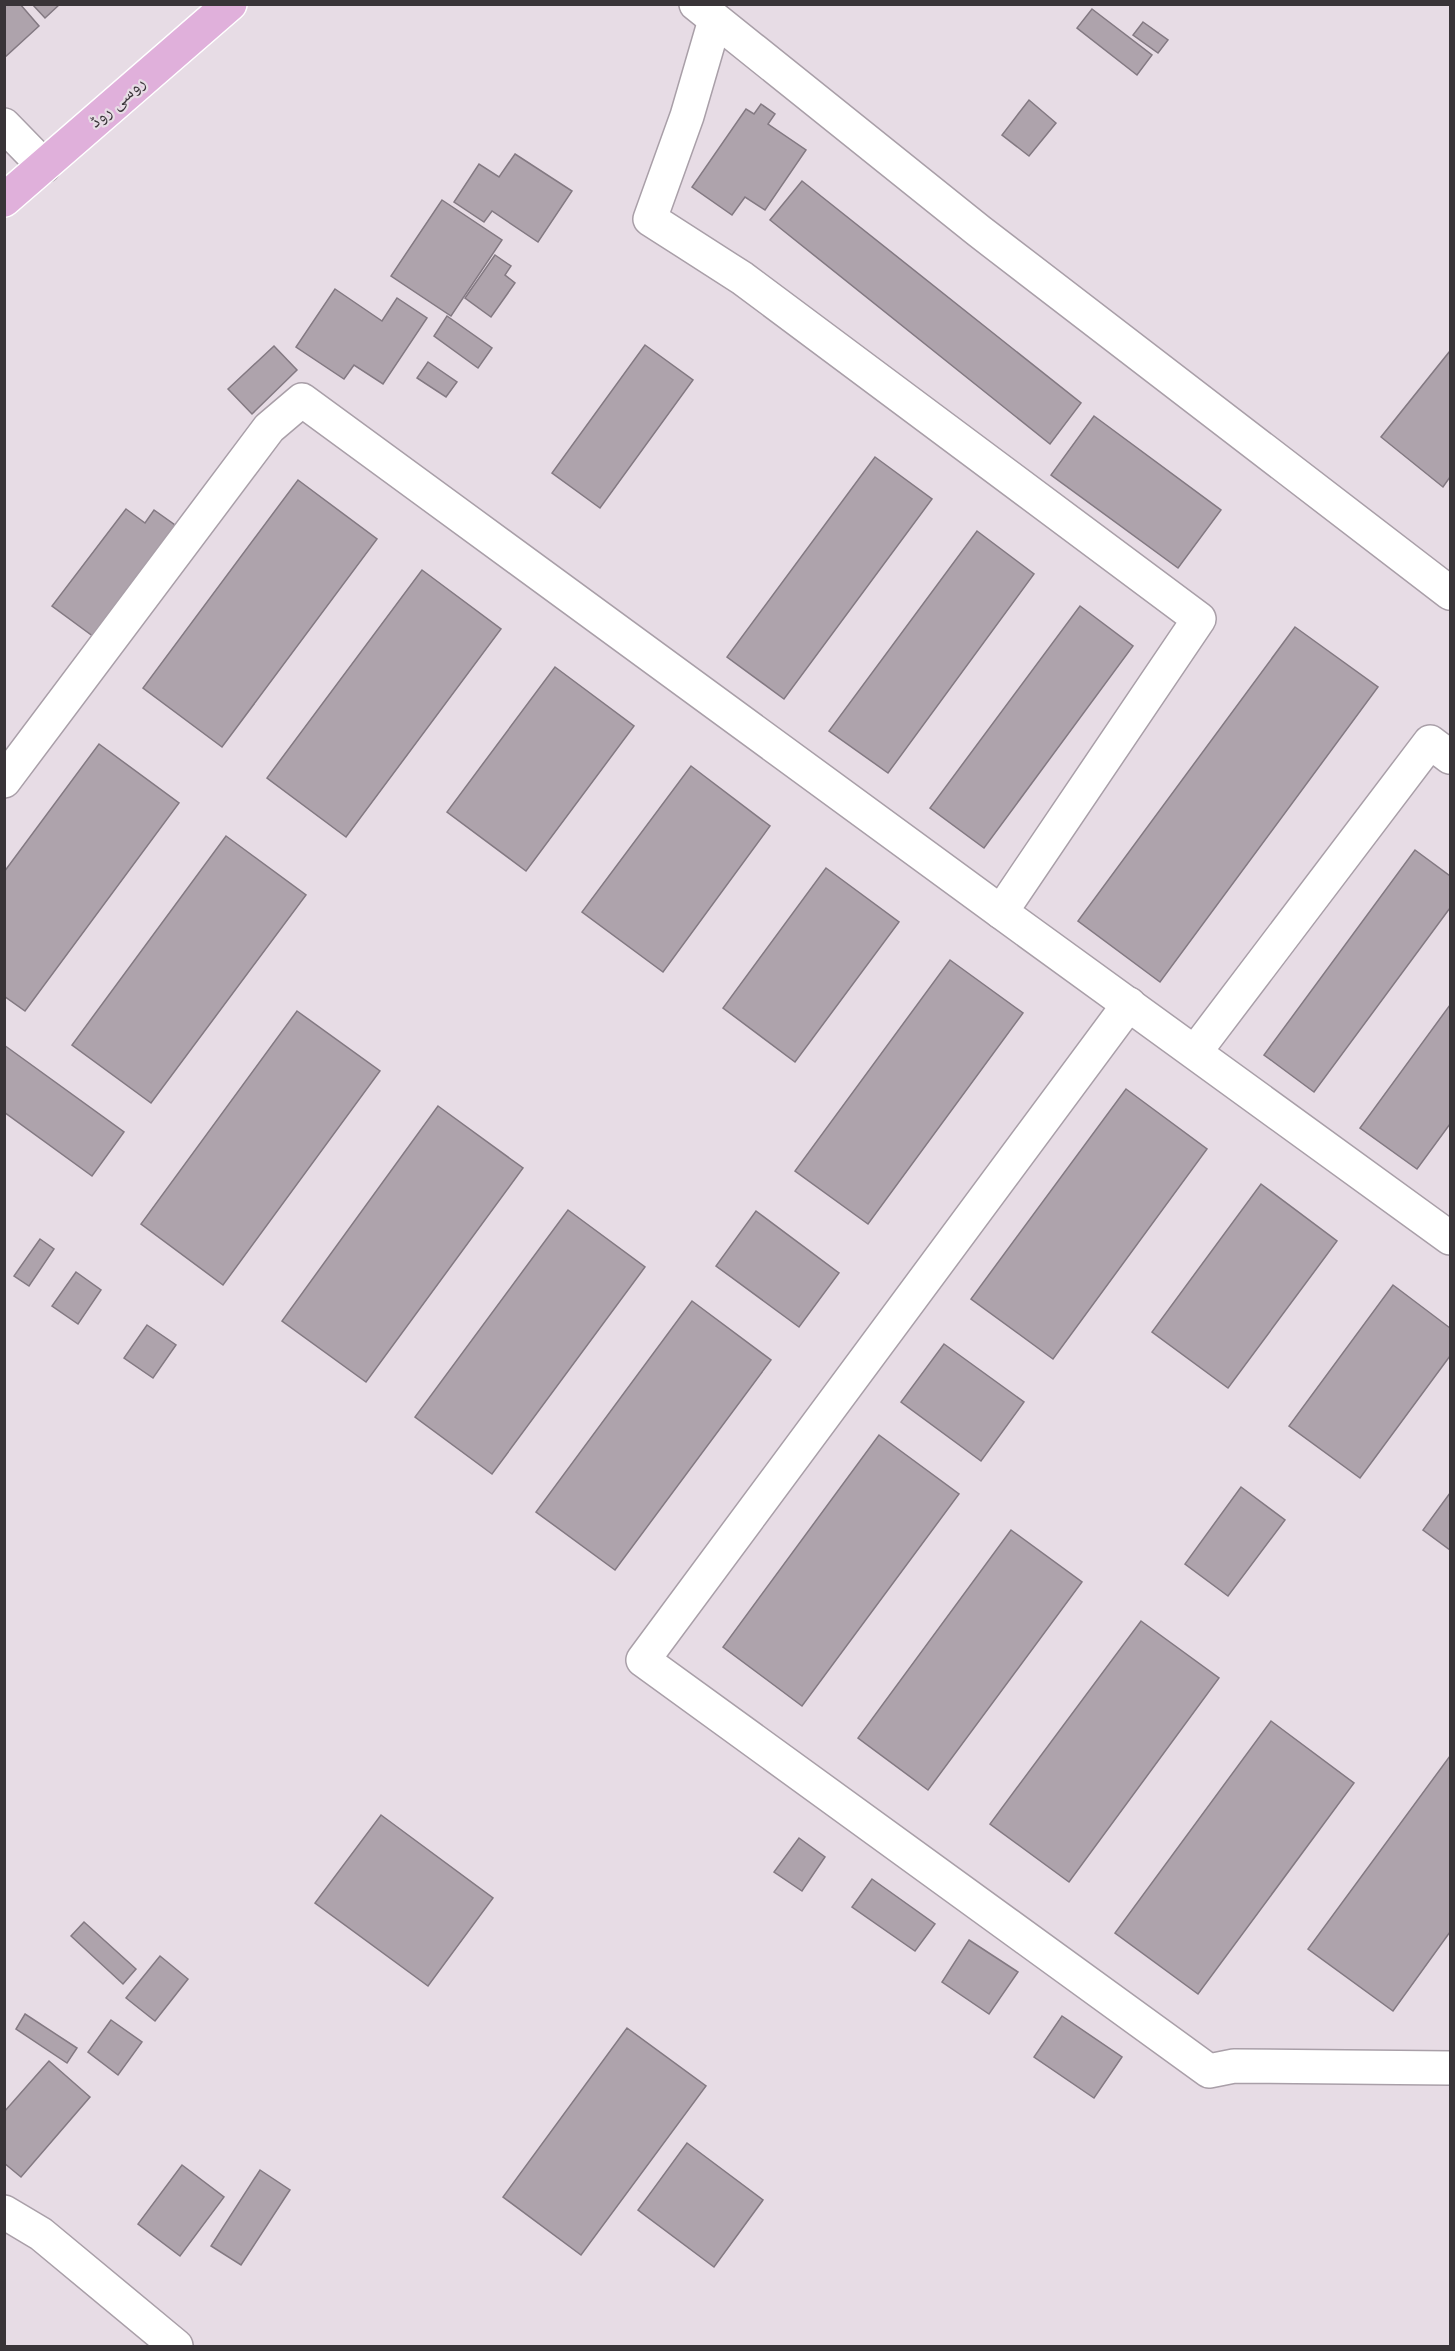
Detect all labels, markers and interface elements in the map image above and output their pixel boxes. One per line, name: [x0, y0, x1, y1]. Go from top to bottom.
street label: روسی روڈ: [83, 70, 150, 133]

